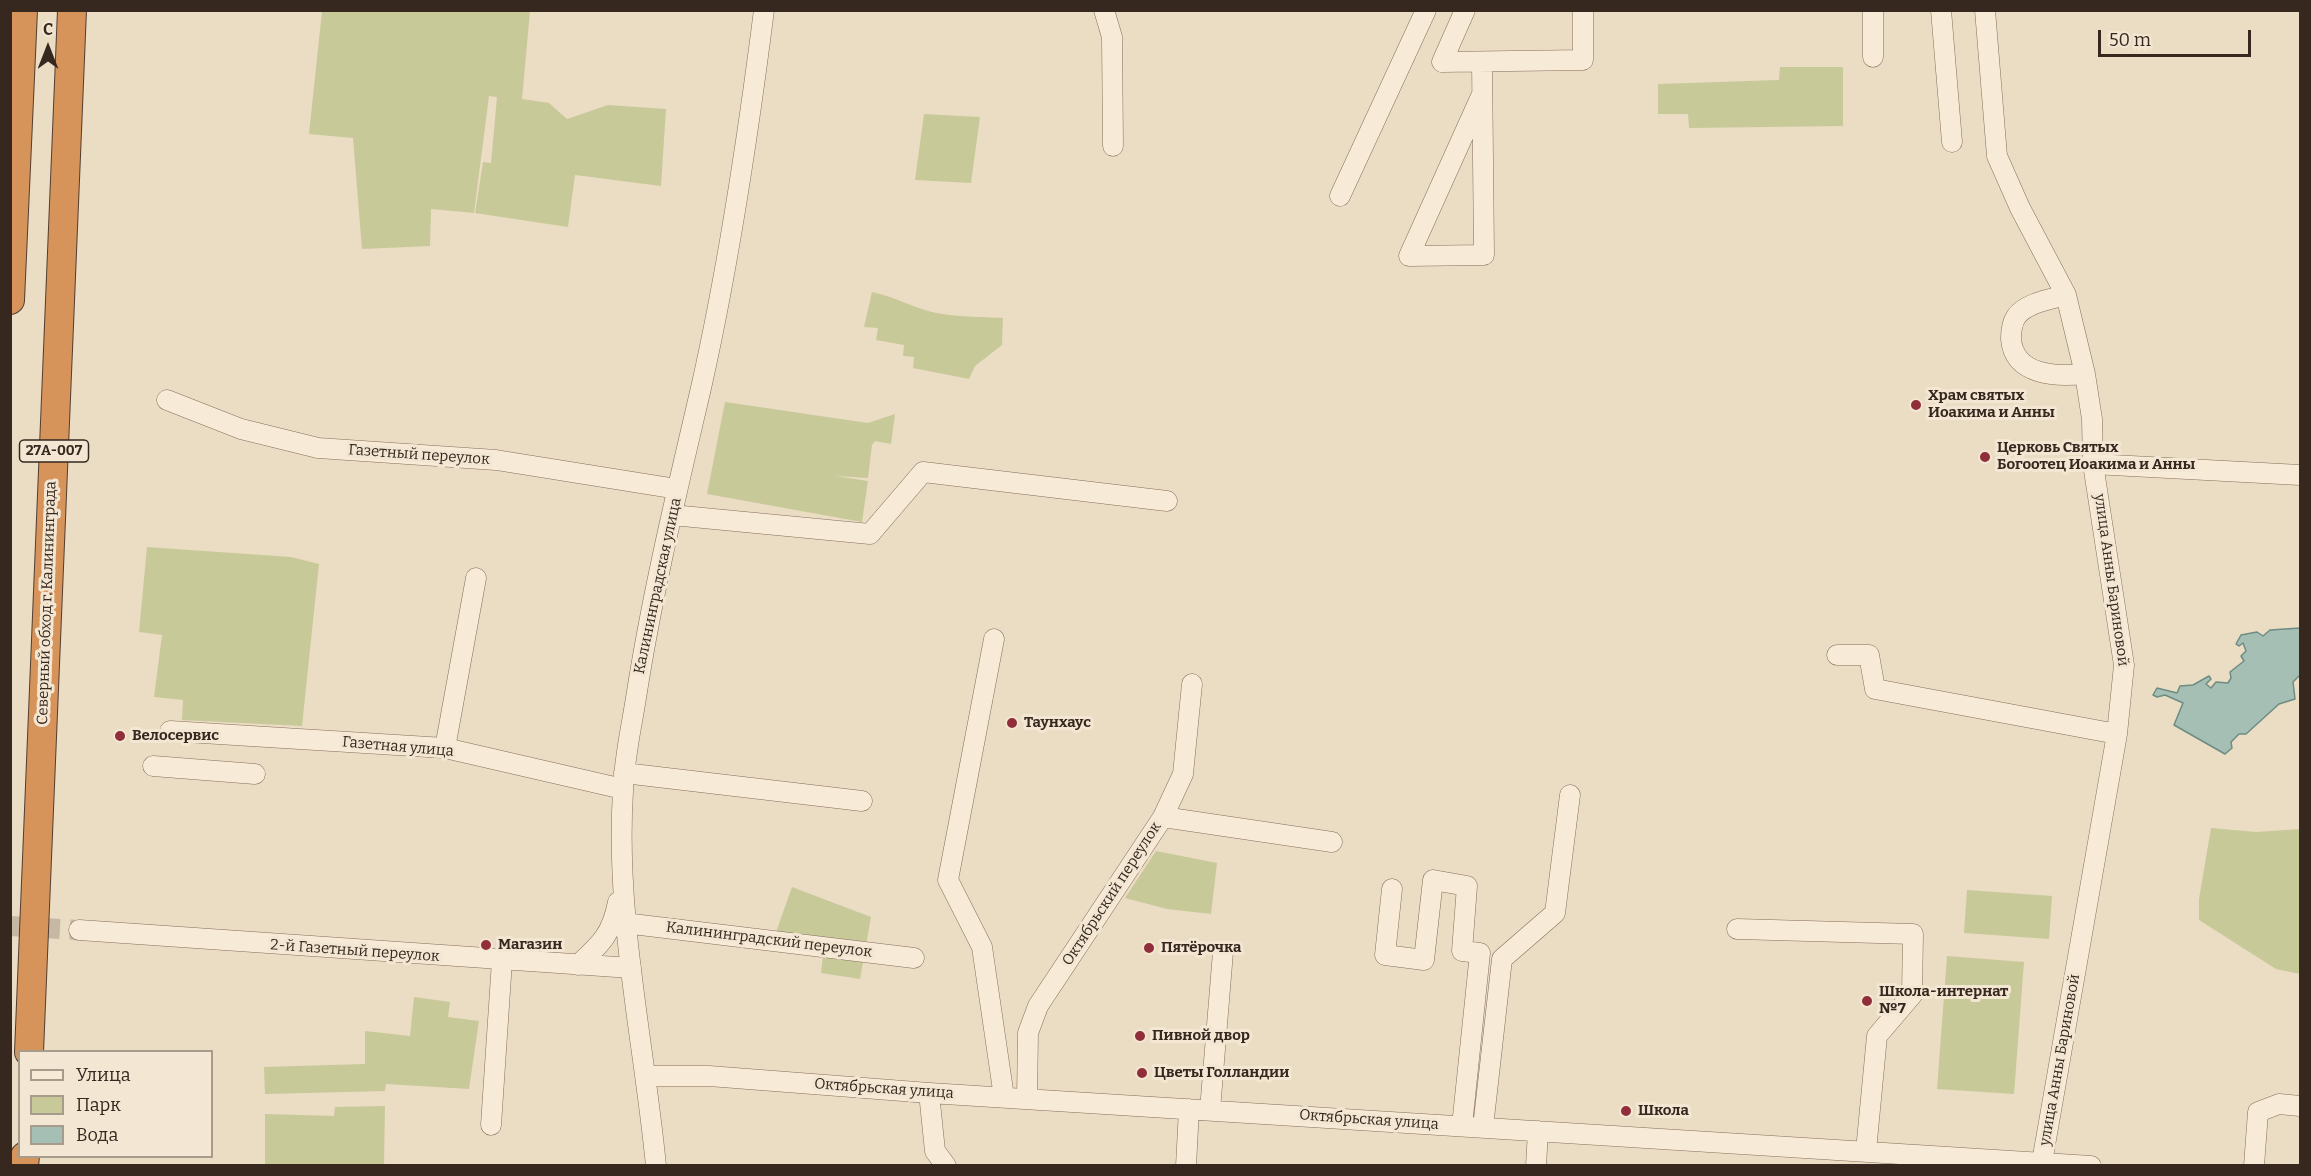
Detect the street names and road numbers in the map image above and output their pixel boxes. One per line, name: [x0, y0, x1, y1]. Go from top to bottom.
road number: 27А-007: [20, 440, 88, 462]
street label: Газетный переулок: [348, 441, 490, 469]
street label: Северный обход г. Калининграда: [34, 481, 60, 725]
street label: улица Анны Бариновой: [2090, 493, 2132, 667]
street label: Калининградская улица: [631, 496, 685, 676]
street label: Газетная улица: [341, 733, 455, 761]
street label: Октябрьский переулок: [1059, 819, 1165, 969]
street label: Калининградский переулок: [665, 918, 873, 962]
street label: 2-й Газетный переулок: [270, 936, 440, 966]
street label: улица Анны Бариновой: [2036, 973, 2084, 1147]
street label: Октябрьская улица: [814, 1075, 954, 1103]
street label: Октябрьская улица: [1299, 1106, 1439, 1134]

